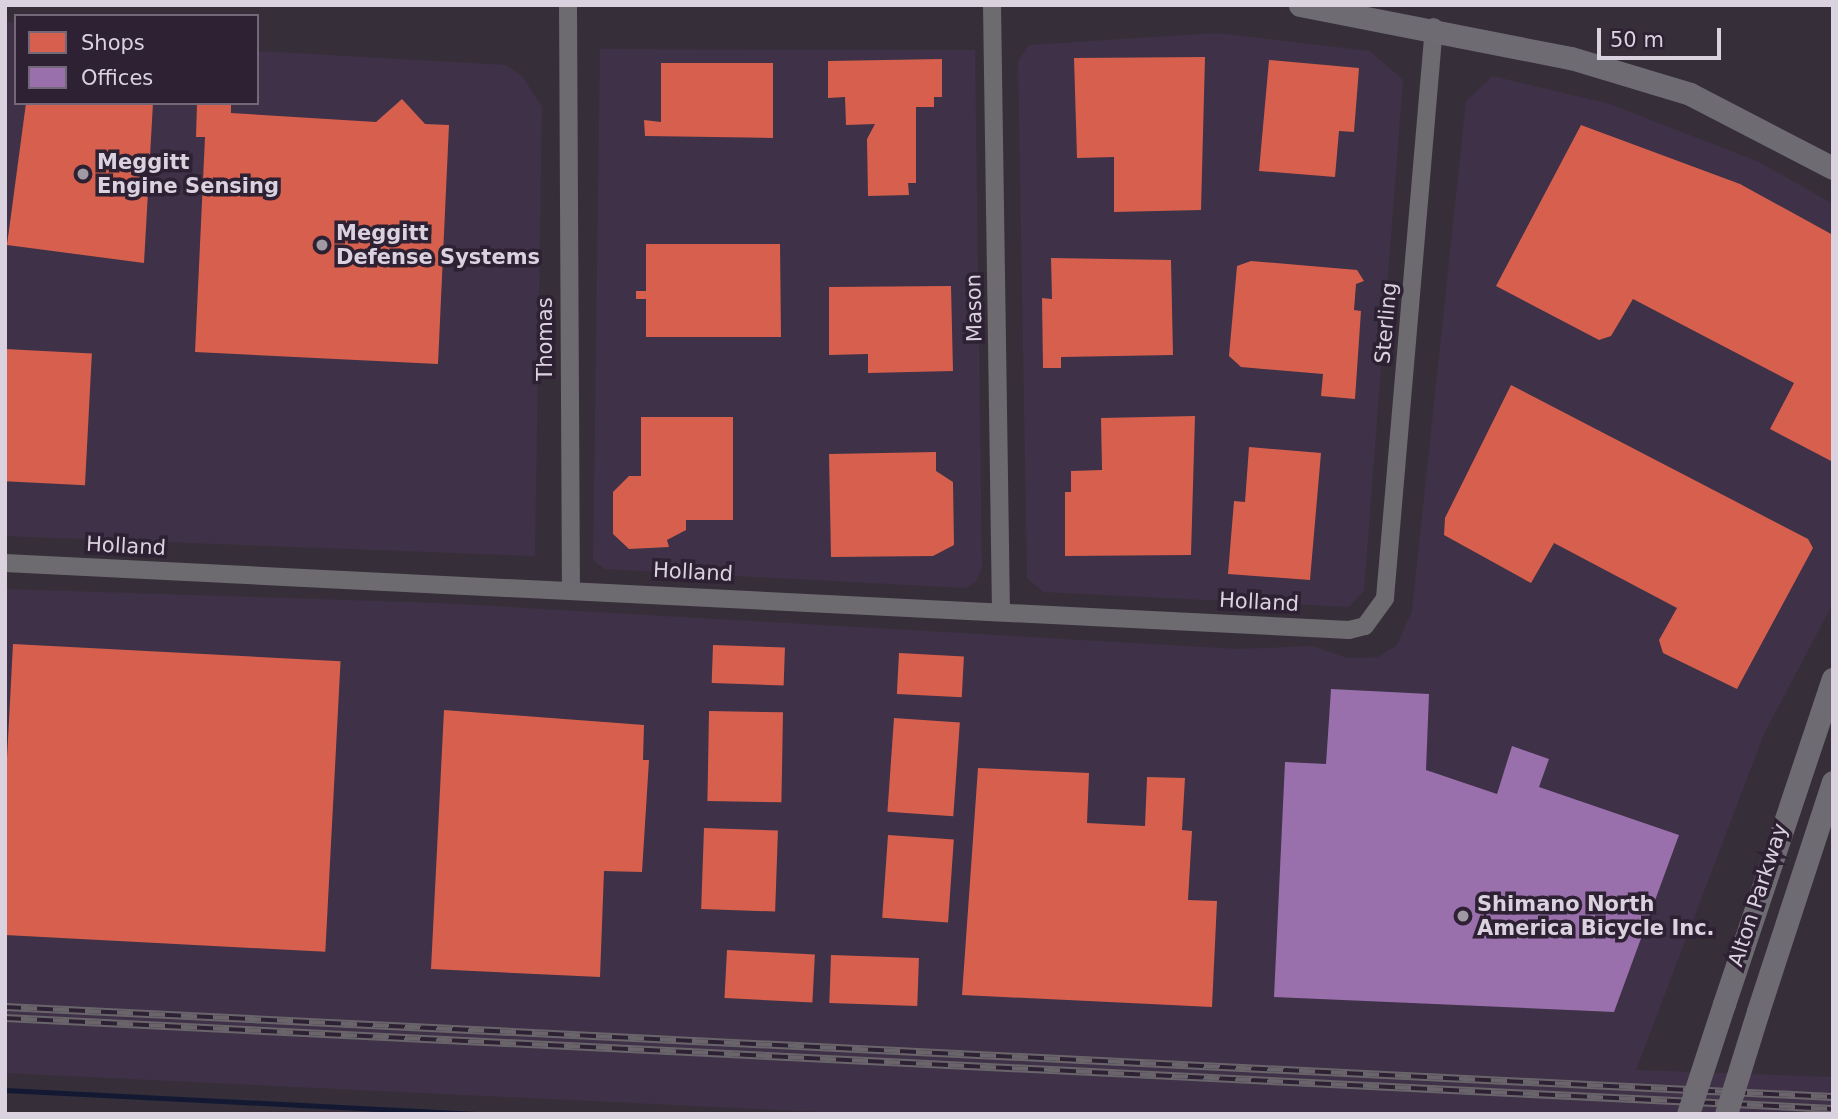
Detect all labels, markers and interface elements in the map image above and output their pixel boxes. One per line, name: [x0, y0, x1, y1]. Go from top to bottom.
legend: [14, 14, 259, 105]
scale bar: [1600, 14, 1724, 58]
text: 50 m: [1610, 28, 1664, 52]
text: Shops: [81, 31, 145, 55]
text: Offices: [81, 66, 153, 90]
place label: Meggitt Engine Sensing: [97, 149, 279, 199]
marker: Meggitt Engine Sensing: [75, 166, 91, 182]
place label: Meggitt Defense Systems: [336, 220, 540, 270]
marker: Meggitt Defense Systems: [314, 237, 330, 253]
street label: Mason: [961, 274, 987, 342]
street label: Sterling: [1370, 281, 1402, 365]
street label: Thomas: [532, 297, 558, 381]
street label: Holland: [85, 531, 167, 561]
street label: Holland: [652, 557, 734, 587]
street label: Holland: [1218, 587, 1300, 617]
street label: Alton Parkway: [1723, 820, 1793, 970]
place label: Shimano North America Bicycle Inc.: [1477, 891, 1715, 941]
marker: Shimano North America Bicycle Inc.: [1455, 908, 1471, 924]

